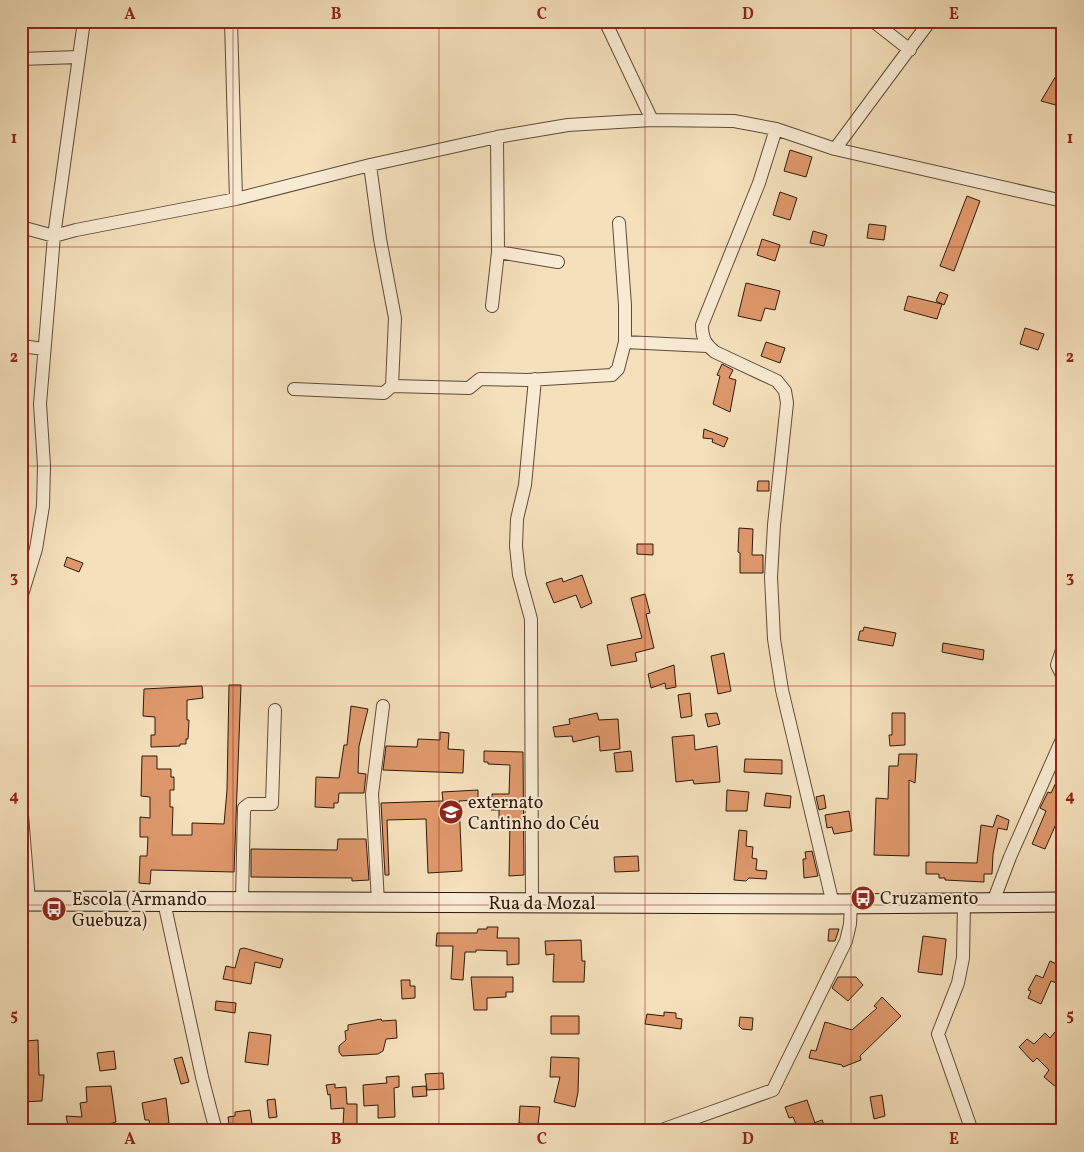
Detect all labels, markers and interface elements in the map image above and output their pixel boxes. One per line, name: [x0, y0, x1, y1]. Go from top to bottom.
text: A: [124, 4, 136, 26]
text: B: [331, 4, 342, 26]
text: C: [537, 4, 547, 26]
text: D: [742, 4, 754, 26]
text: E: [949, 4, 959, 26]
text: 1: [11, 128, 17, 150]
text: 1: [1067, 128, 1073, 150]
text: 2: [10, 347, 18, 369]
text: 2: [1066, 347, 1074, 369]
text: 3: [10, 567, 18, 589]
text: 3: [1066, 567, 1074, 589]
text: 4: [9, 786, 19, 808]
text: 4: [1065, 786, 1075, 808]
place label: externato Cantinho do Céu: [468, 791, 600, 837]
school or university icon: externato Cantinho do Céu: [438, 799, 464, 825]
bus stop icon: Cruzamento: [850, 885, 876, 911]
place label: Cruzamento: [880, 887, 978, 912]
place label: Escola (Armando Guebuza): [72, 888, 207, 934]
street label: Rua da Mozal: [488, 892, 596, 917]
bus stop icon: Escola (Armando Guebuza): [41, 896, 67, 922]
text: 5: [10, 1005, 18, 1027]
text: 5: [1066, 1005, 1074, 1027]
text: A: [124, 1129, 136, 1151]
text: B: [331, 1129, 342, 1151]
text: C: [537, 1129, 547, 1151]
text: D: [742, 1129, 754, 1151]
text: E: [949, 1129, 959, 1151]

